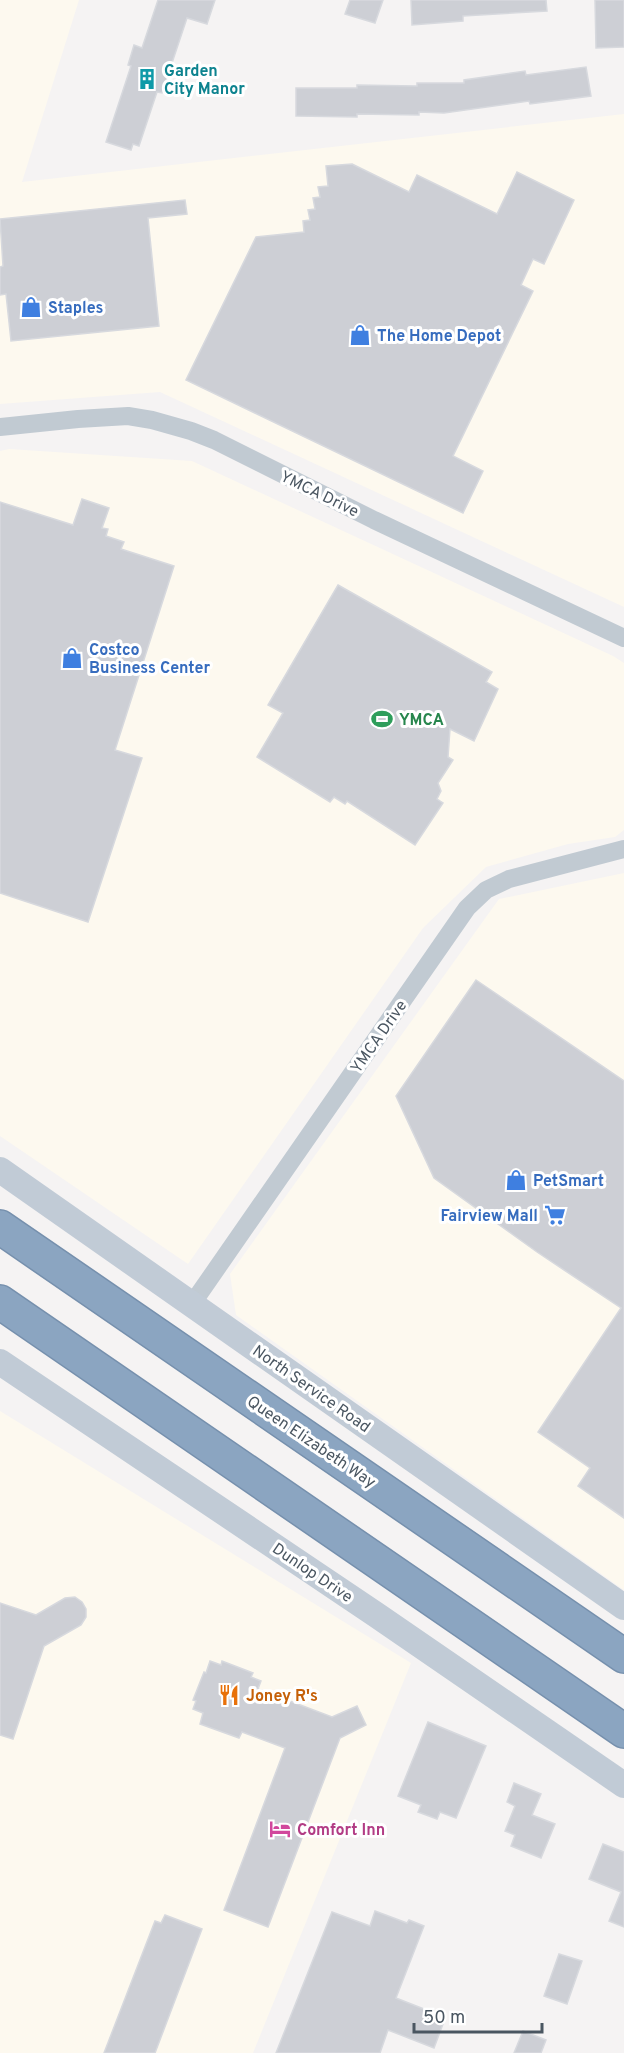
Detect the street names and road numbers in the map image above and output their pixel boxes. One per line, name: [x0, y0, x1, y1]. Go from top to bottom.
street label: YMCA Drive: [277, 467, 362, 522]
street label: YMCA Drive: [347, 997, 412, 1078]
street label: North Service Road: [248, 1341, 374, 1438]
street label: Queen Elizabeth Way: [243, 1392, 379, 1493]
street label: Dunlop Drive: [268, 1539, 356, 1608]

